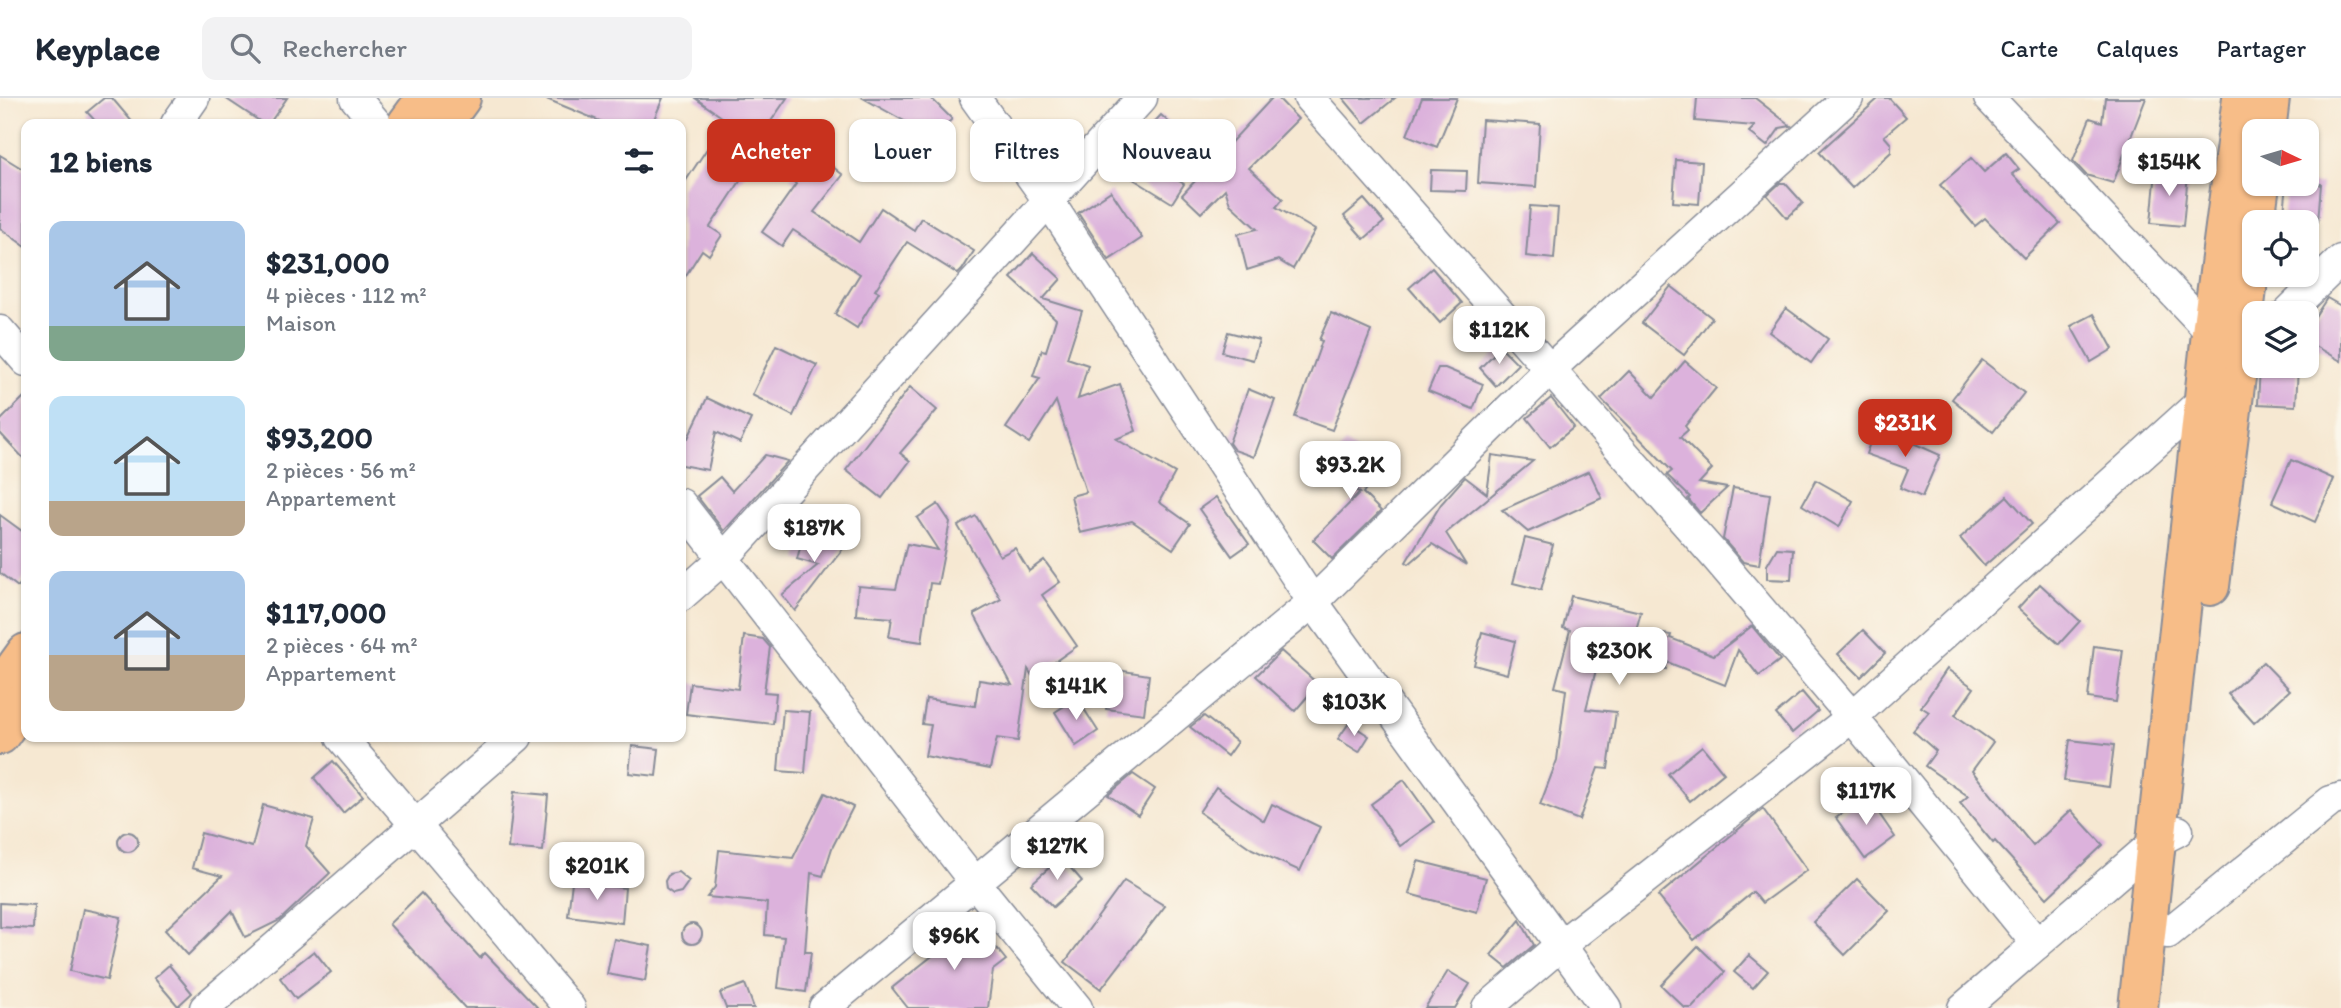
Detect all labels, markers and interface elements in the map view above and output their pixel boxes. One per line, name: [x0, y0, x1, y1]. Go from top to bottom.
search box: [202, 17, 692, 80]
text: Keyplace: [35, 29, 160, 68]
icon: search: [226, 29, 264, 67]
text: Rechercher: [282, 32, 407, 64]
text: Carte: [2001, 34, 2058, 63]
text: Calques: [2096, 34, 2179, 63]
text: Partager: [2217, 34, 2306, 63]
chip: Acheter: [707, 119, 835, 182]
chip: Louer: [849, 119, 956, 182]
chip: Filtres: [970, 119, 1084, 182]
chip: Nouveau: [1098, 119, 1236, 182]
north arrow: [2242, 119, 2319, 196]
map controls: [2242, 119, 2319, 378]
pin: $154K: [2120, 139, 2218, 198]
icon: filters: [620, 142, 658, 180]
text: 12 biens: [49, 143, 152, 180]
text: $154K: [2138, 147, 2200, 175]
button: locate: [2242, 210, 2319, 287]
text: $231,000: [266, 244, 390, 281]
icon: home: [105, 249, 189, 333]
text: 4 pièces · 112 m²: [266, 281, 427, 309]
button: layers: [2242, 301, 2319, 378]
pin: $112K: [1450, 306, 1548, 366]
text: Maison: [266, 309, 336, 337]
text: $112K: [1469, 315, 1529, 343]
pin: $231K: [1856, 400, 1954, 459]
text: $231K: [1874, 408, 1936, 436]
text: $93,200: [266, 419, 373, 456]
icon: home: [105, 424, 189, 508]
pin: $93.2K: [1293, 442, 1407, 501]
text: $93.2K: [1316, 450, 1384, 478]
text: 2 pièces · 56 m²: [266, 456, 416, 484]
text: Appartement: [266, 484, 396, 512]
pin: $187K: [765, 504, 863, 564]
text: $187K: [783, 513, 845, 541]
text: $117,000: [266, 594, 386, 631]
icon: home: [105, 599, 189, 683]
pin: $230K: [1570, 628, 1668, 687]
text: 2 pièces · 64 m²: [266, 631, 418, 659]
text: $230K: [1586, 636, 1652, 664]
text: Appartement: [266, 659, 396, 687]
pin: $141K: [1027, 662, 1125, 722]
text: $141K: [1045, 671, 1107, 699]
pin: $103K: [1305, 678, 1403, 738]
text: $103K: [1322, 687, 1386, 715]
pin: $117K: [1817, 768, 1915, 827]
text: $117K: [1836, 776, 1896, 804]
pin: $127K: [1008, 822, 1106, 882]
text: $127K: [1027, 831, 1087, 859]
pin: $201K: [548, 842, 646, 902]
text: $201K: [565, 851, 629, 879]
pin: $96K: [913, 912, 995, 972]
text: $96K: [929, 921, 979, 949]

